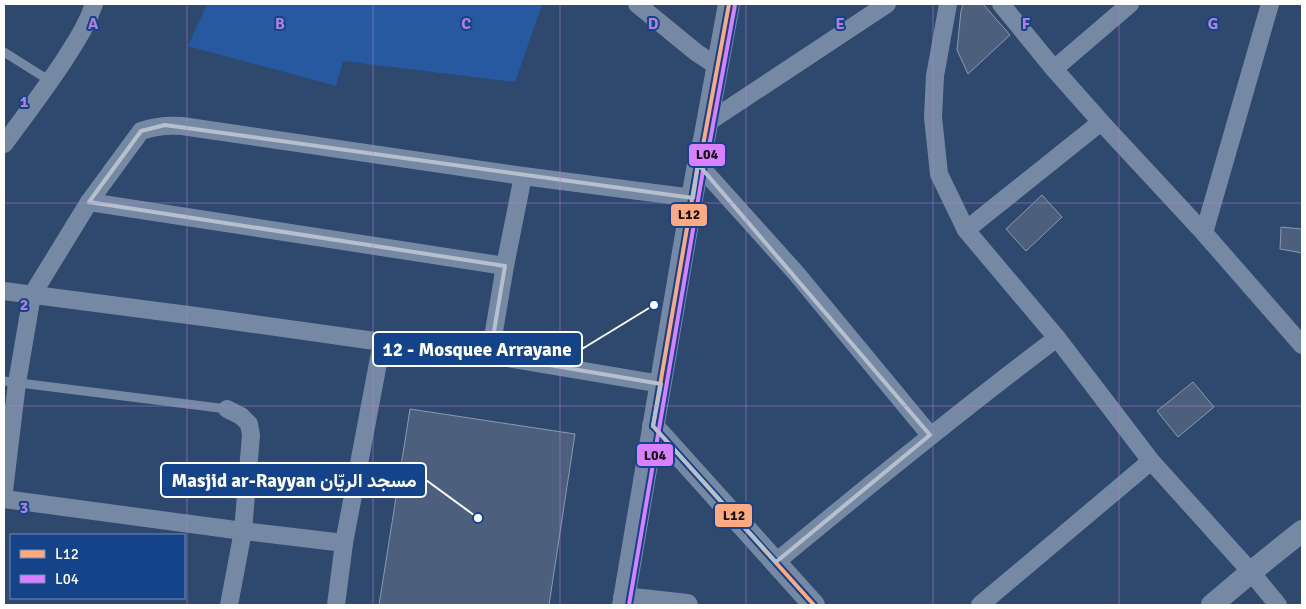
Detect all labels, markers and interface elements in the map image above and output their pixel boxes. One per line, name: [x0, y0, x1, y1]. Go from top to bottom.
text: A: [88, 14, 99, 34]
text: B: [275, 14, 285, 34]
text: C: [461, 14, 471, 34]
text: D: [648, 14, 659, 34]
text: E: [835, 14, 845, 34]
text: F: [1022, 14, 1031, 34]
text: G: [1208, 14, 1218, 34]
text: 1: [20, 92, 29, 112]
line badge: L04: [688, 143, 726, 167]
text: L04: [696, 146, 719, 163]
line badge: L12: [670, 203, 708, 227]
text: L12: [678, 206, 700, 223]
text: 2: [20, 295, 28, 315]
callout: 12 - Mosquee Arrayane: [373, 332, 582, 366]
text: 12 - Mosquee Arrayane: [382, 338, 572, 362]
line badge: L04: [636, 443, 674, 467]
text: L04: [644, 447, 667, 464]
callout: Masjid ar-Rayyan مسجد الريّان: [161, 463, 426, 497]
text: Masjid ar-Rayyan مسجد الريّان: [171, 469, 417, 493]
text: 3: [20, 498, 28, 518]
line badge: L12: [714, 503, 753, 528]
text: L12: [723, 507, 745, 524]
legend: [10, 534, 185, 599]
text: L12: [55, 545, 79, 563]
text: L04: [55, 570, 79, 588]

